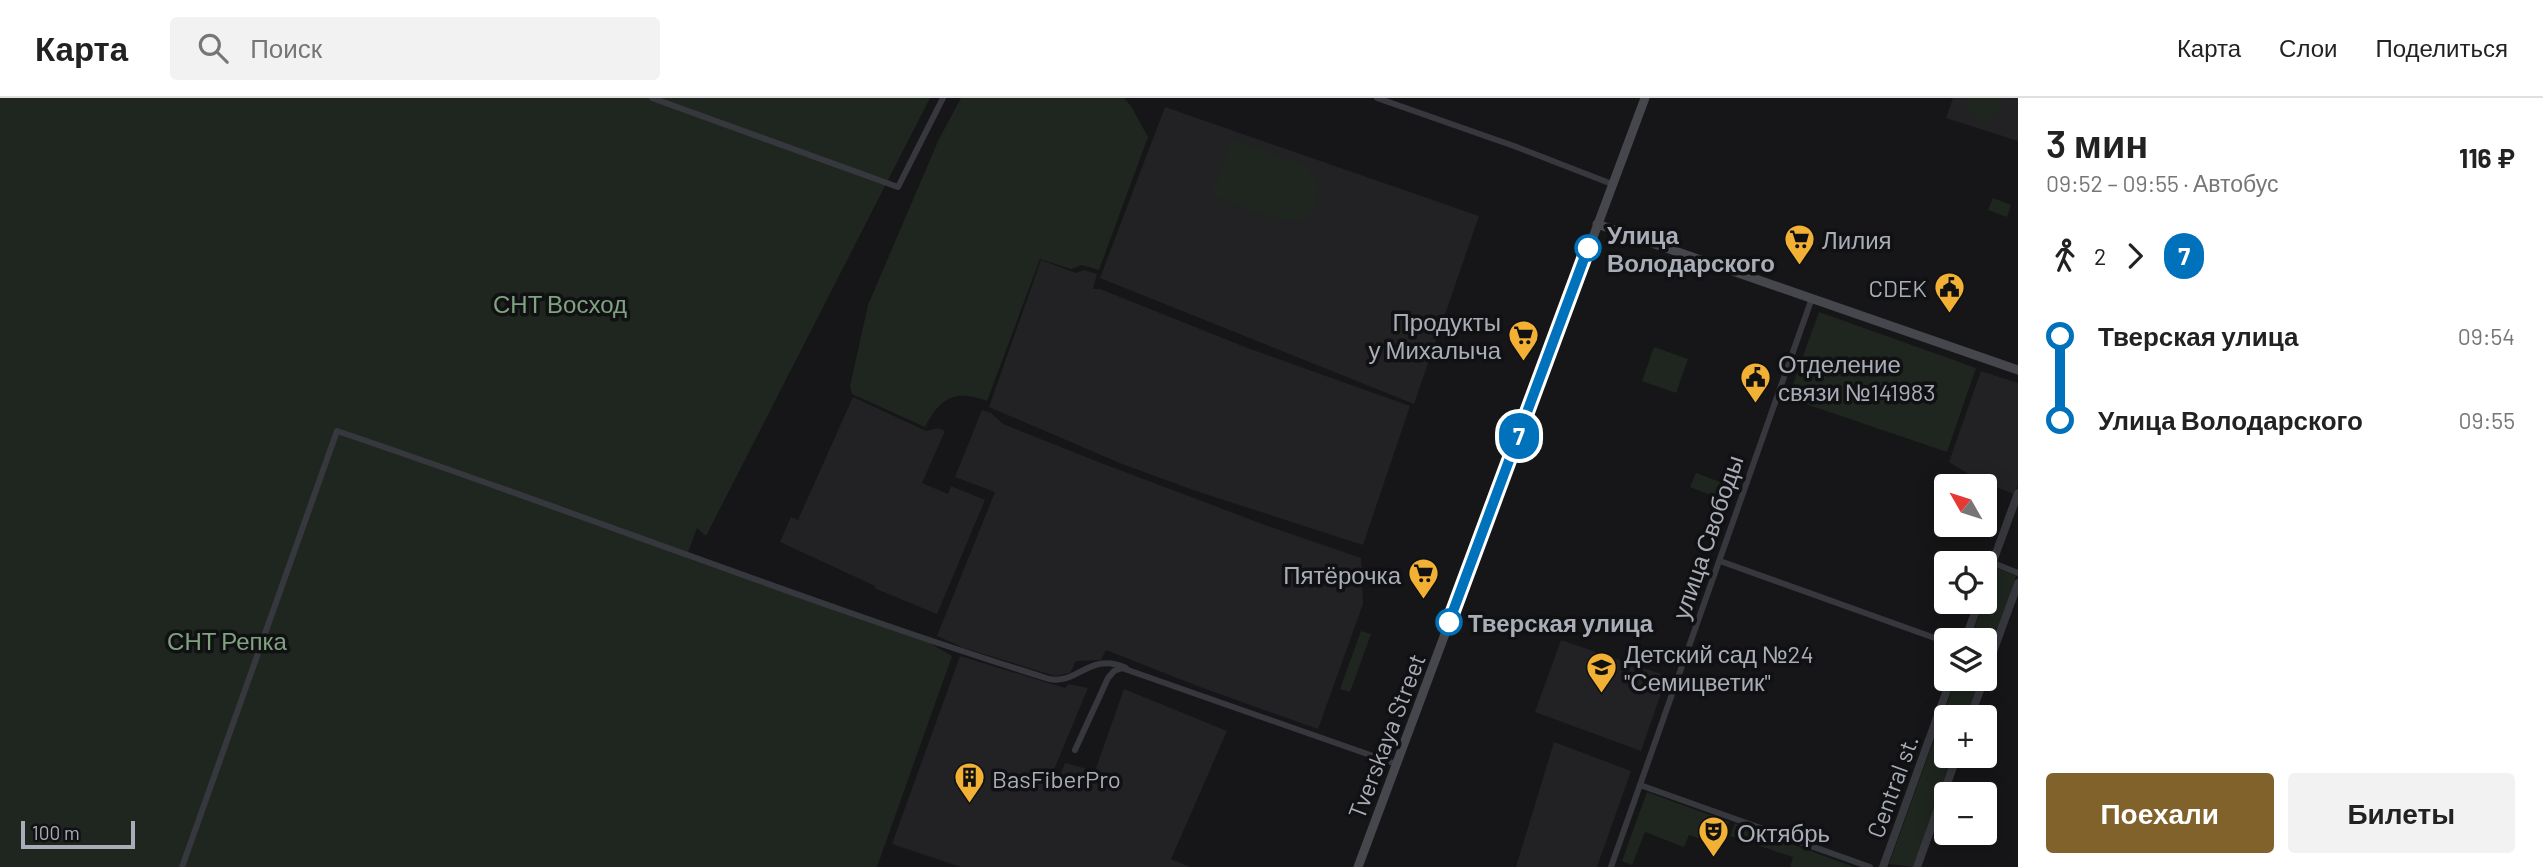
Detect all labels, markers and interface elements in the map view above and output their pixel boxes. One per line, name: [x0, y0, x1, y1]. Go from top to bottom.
search box: [170, 17, 660, 80]
text: Карта: [35, 28, 128, 68]
icon: search: [194, 29, 232, 67]
text: Поиск: [250, 32, 322, 63]
text: Карта: [2177, 33, 2241, 62]
text: Слои: [2279, 33, 2337, 62]
text: Поделиться: [2375, 33, 2508, 62]
text: 3 мин: [2046, 120, 2148, 166]
text: 116 ₽: [2459, 142, 2515, 173]
text: 09:52 – 09:55 · Автобус: [2046, 169, 2278, 197]
place label: Улица Володарского: [1607, 220, 1775, 277]
supermarket icon: Лилия: [1782, 222, 1816, 266]
place label: Лилия: [1822, 225, 1892, 254]
marker: Улица Володарского: [1575, 235, 1601, 261]
icon: walk: [2046, 237, 2084, 275]
icon: forward: [2116, 237, 2154, 275]
text: 7: [2178, 241, 2190, 270]
text: 2: [2094, 242, 2106, 270]
public building icon: CDEK: [1933, 270, 1967, 314]
place label: CDEK: [1868, 273, 1927, 302]
park label: СНТ Восход: [493, 289, 627, 318]
place label: Продукты у Михалыча: [1369, 307, 1502, 364]
supermarket icon: Продукты у Михалыча: [1507, 318, 1541, 362]
text: Тверская улица: [2098, 320, 2299, 351]
text: 09:54: [2458, 322, 2515, 350]
place label: Отделение связи №141983: [1778, 349, 1936, 406]
public building icon: Отделение связи №141983: [1738, 360, 1772, 404]
text: Улица Володарского: [2098, 404, 2363, 435]
text: 09:55: [2459, 406, 2515, 434]
line badge: 7: [1496, 413, 1542, 459]
text: 7: [1513, 421, 1525, 450]
street label: улица Свободы: [1665, 451, 1749, 623]
north arrow: [1934, 474, 1997, 537]
map controls: [1934, 474, 1997, 845]
button: locate: [1934, 551, 1997, 614]
supermarket icon: Пятёрочка: [1407, 557, 1441, 601]
place label: Пятёрочка: [1283, 560, 1402, 589]
place label: Тверская улица: [1468, 608, 1654, 637]
marker: Тверская улица: [1436, 609, 1462, 635]
park label: СНТ Репка: [167, 626, 288, 655]
button: layers: [1934, 628, 1997, 691]
place label: Детский сад №24 "Семицветик": [1624, 639, 1814, 696]
street label: Tverskaya Street: [1341, 650, 1431, 822]
school or university icon: Детский сад №24 "Семицветик": [1584, 650, 1618, 694]
button: +: [1934, 705, 1997, 768]
street label: Central st.: [1860, 731, 1924, 841]
building icon: BasFiberPro: [952, 761, 986, 805]
place label: BasFiberPro: [992, 764, 1121, 793]
button: Поехали: [2046, 773, 2274, 853]
button: Билеты: [2288, 773, 2515, 853]
button: −: [1934, 782, 1997, 845]
theatre icon: Октябрь: [1697, 815, 1731, 859]
scale bar: [21, 818, 135, 850]
place label: Октябрь: [1737, 818, 1830, 847]
text: 100 m: [32, 821, 80, 844]

